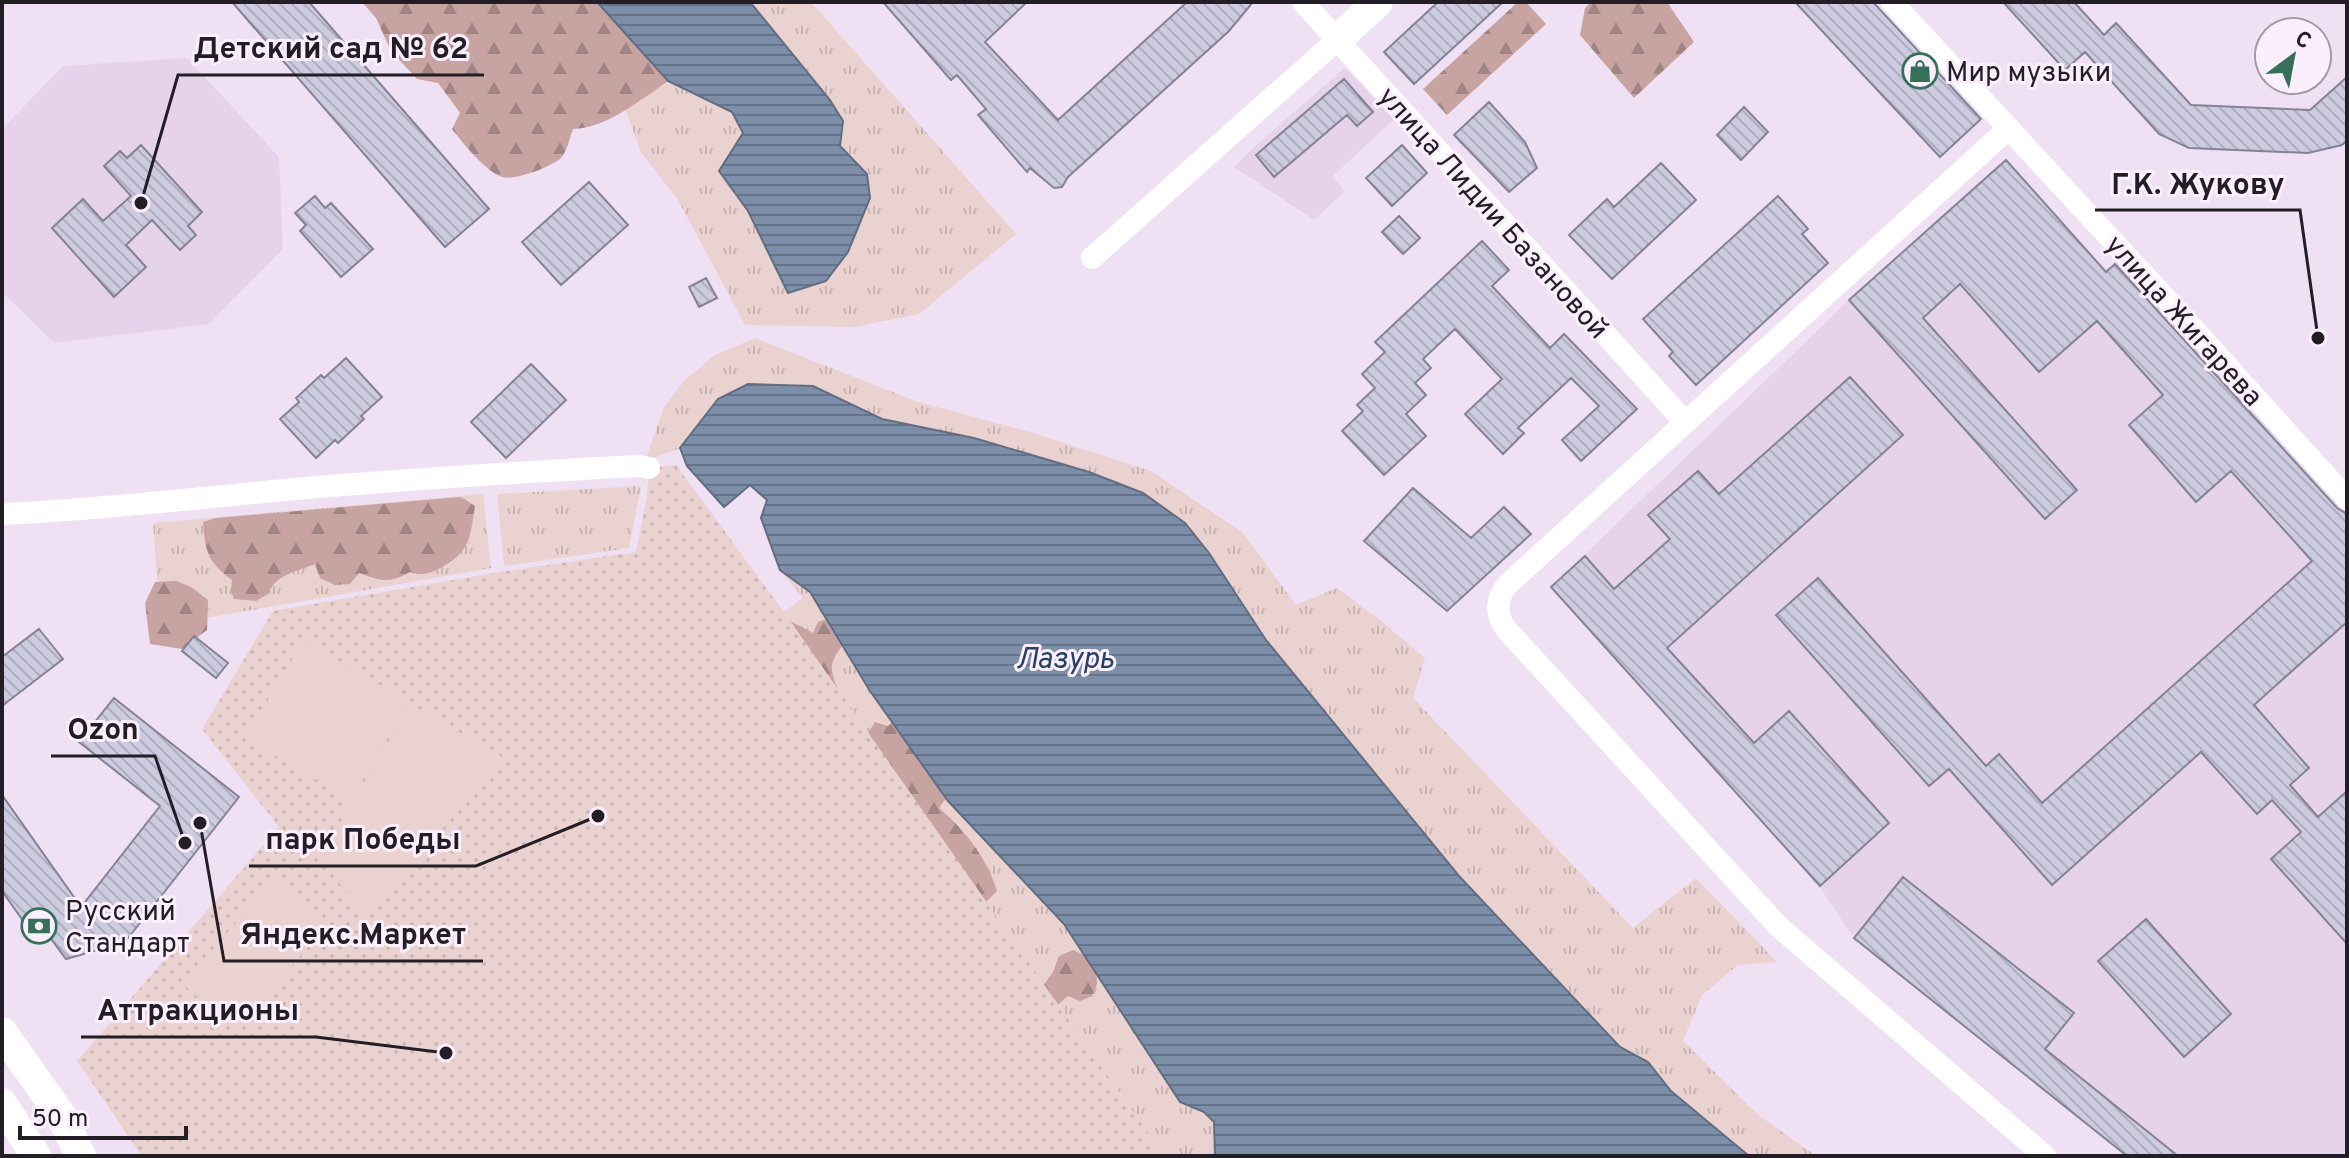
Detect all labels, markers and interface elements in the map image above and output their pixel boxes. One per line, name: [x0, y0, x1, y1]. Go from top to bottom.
north arrow: [2253, 16, 2333, 96]
callout: Детский сад № 62: [178, 21, 484, 75]
text: С: [2289, 26, 2315, 56]
text: Детский сад № 62: [194, 32, 468, 69]
shop icon: Мир музыки: [1901, 52, 1939, 90]
place label: Мир музыки: [1946, 56, 2111, 92]
street label: улица Лидии Базановой: [1369, 80, 1615, 348]
callout: Г.К. Жукову: [2095, 156, 2300, 210]
text: Г.К. Жукову: [2111, 168, 2285, 205]
street label: улица Жигарева: [2096, 229, 2269, 415]
water label: Лазурь: [1016, 642, 1114, 679]
callout: Ozon: [51, 702, 155, 756]
text: Ozon: [67, 713, 139, 750]
callout: парк Победы: [249, 812, 476, 866]
text: парк Победы: [265, 823, 461, 860]
place label: Русский Стандарт: [65, 895, 190, 963]
bank icon: Русский Стандарт: [20, 907, 58, 945]
callout: Яндекс.Маркет: [224, 907, 483, 961]
text: Яндекс.Маркет: [240, 918, 466, 955]
callout: Аттракционы: [81, 983, 316, 1037]
text: Аттракционы: [97, 994, 299, 1031]
scale bar: [20, 1090, 186, 1140]
text: 50 m: [32, 1105, 88, 1135]

